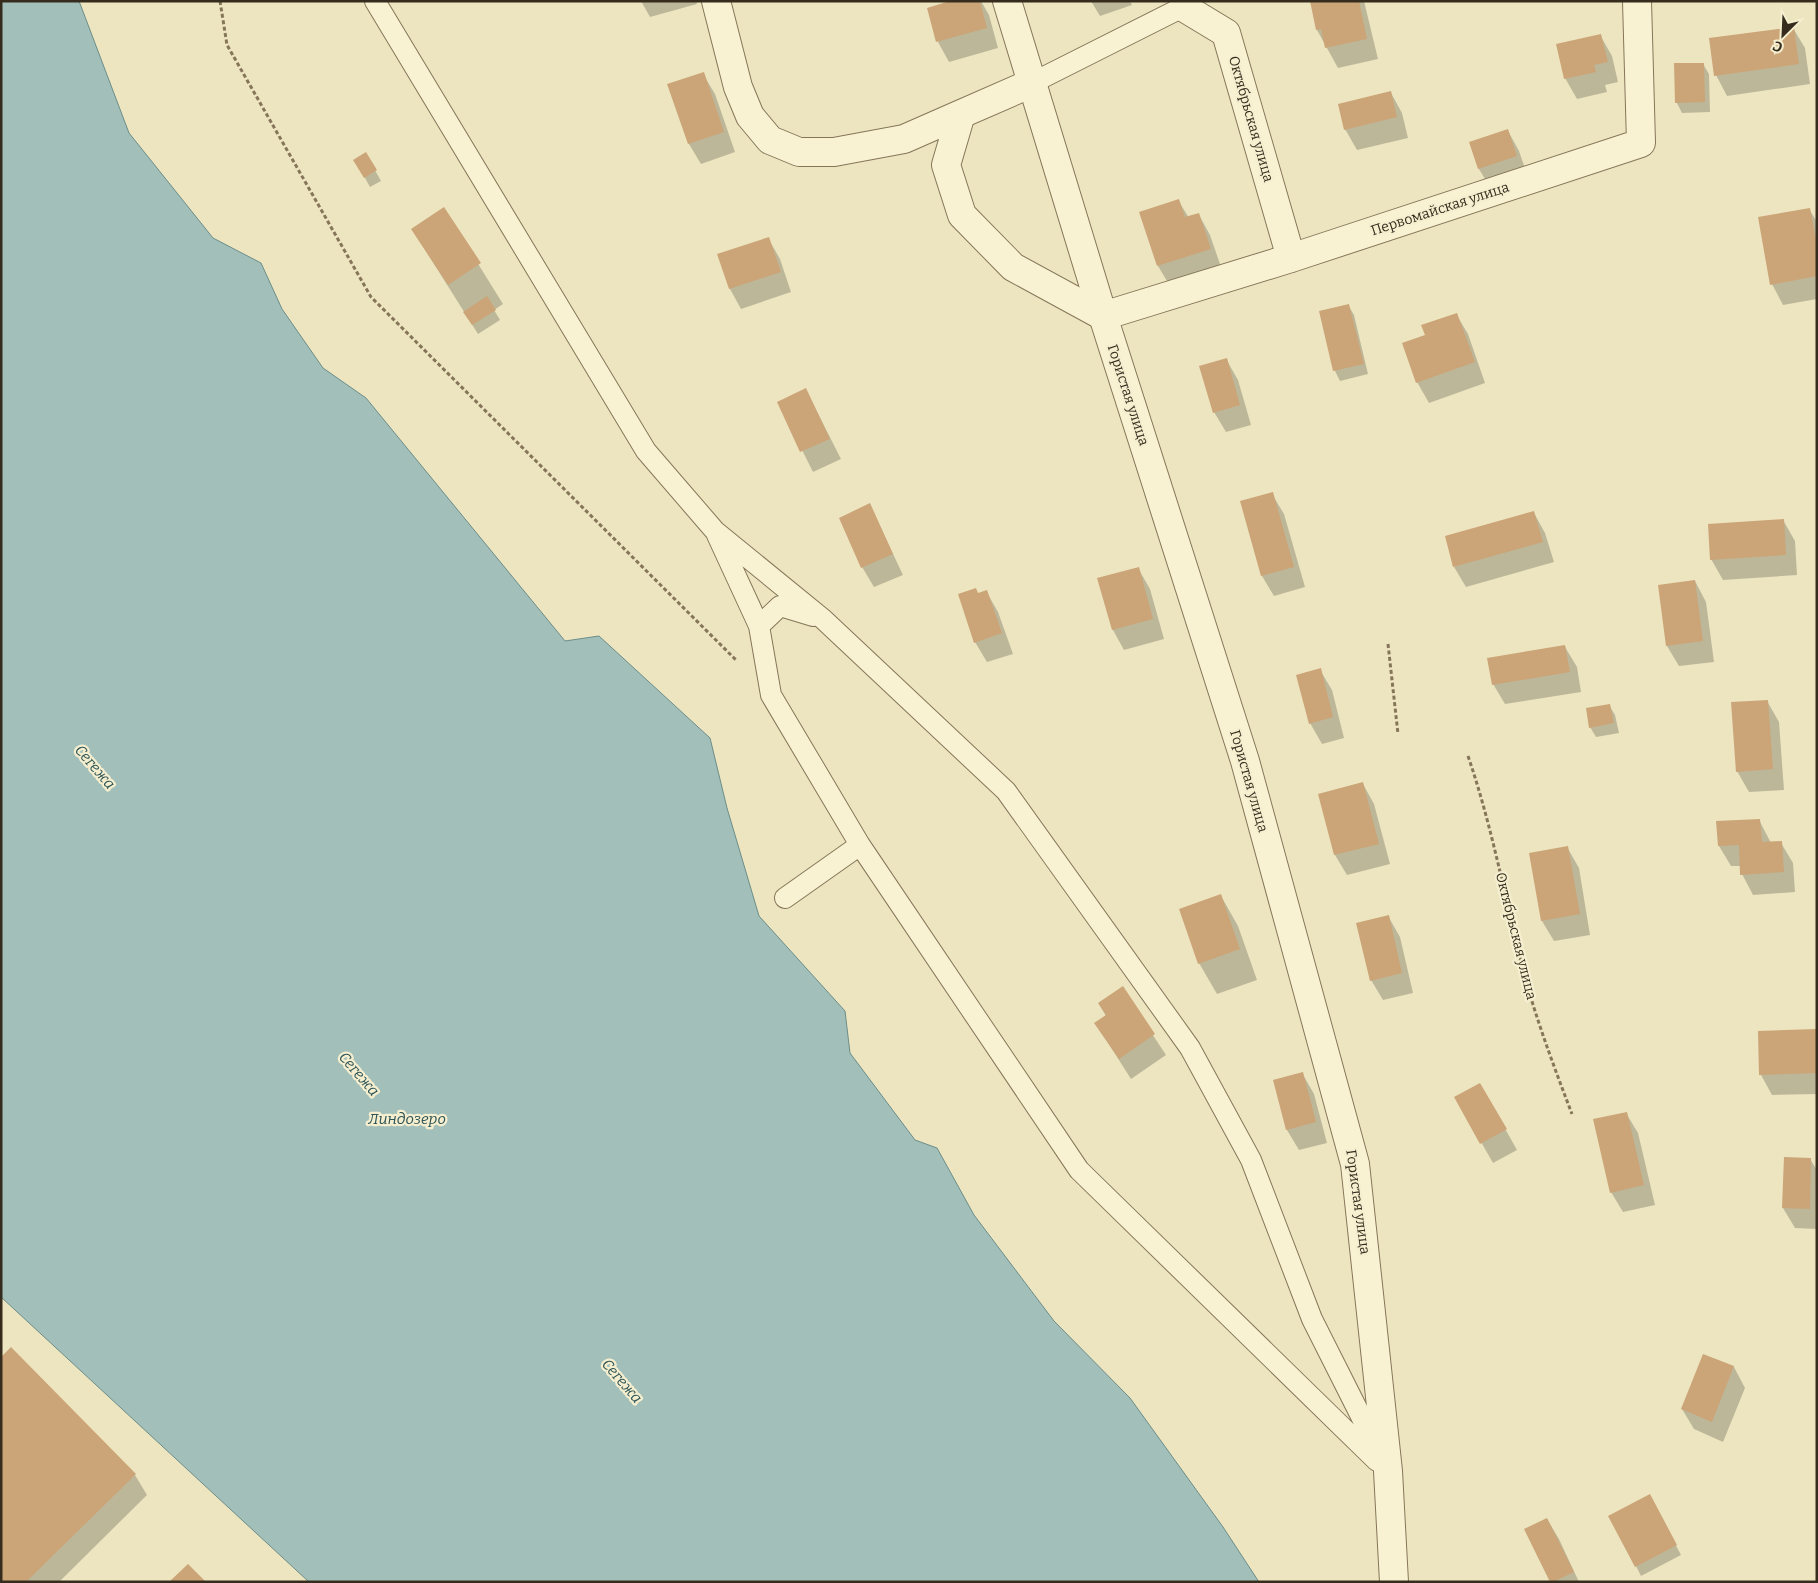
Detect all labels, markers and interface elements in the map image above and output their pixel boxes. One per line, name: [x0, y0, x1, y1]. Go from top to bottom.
north arrow: [1758, 10, 1808, 60]
text: С: [1770, 37, 1785, 56]
street label: Октябрьская улица: [1225, 54, 1277, 184]
street label: Первомайская улица: [1369, 179, 1512, 239]
street label: Гористая улица: [1104, 342, 1153, 448]
street label: Гористая улица: [1226, 728, 1272, 834]
water label: Сегежа: [71, 741, 119, 793]
street label: Октябрьская улица: [1492, 871, 1540, 1002]
water label: Сегежа: [335, 1048, 383, 1100]
water label: Линдозеро: [367, 1110, 446, 1128]
street label: Гористая улица: [1342, 1149, 1374, 1256]
water label: Сегежа: [598, 1355, 646, 1407]

